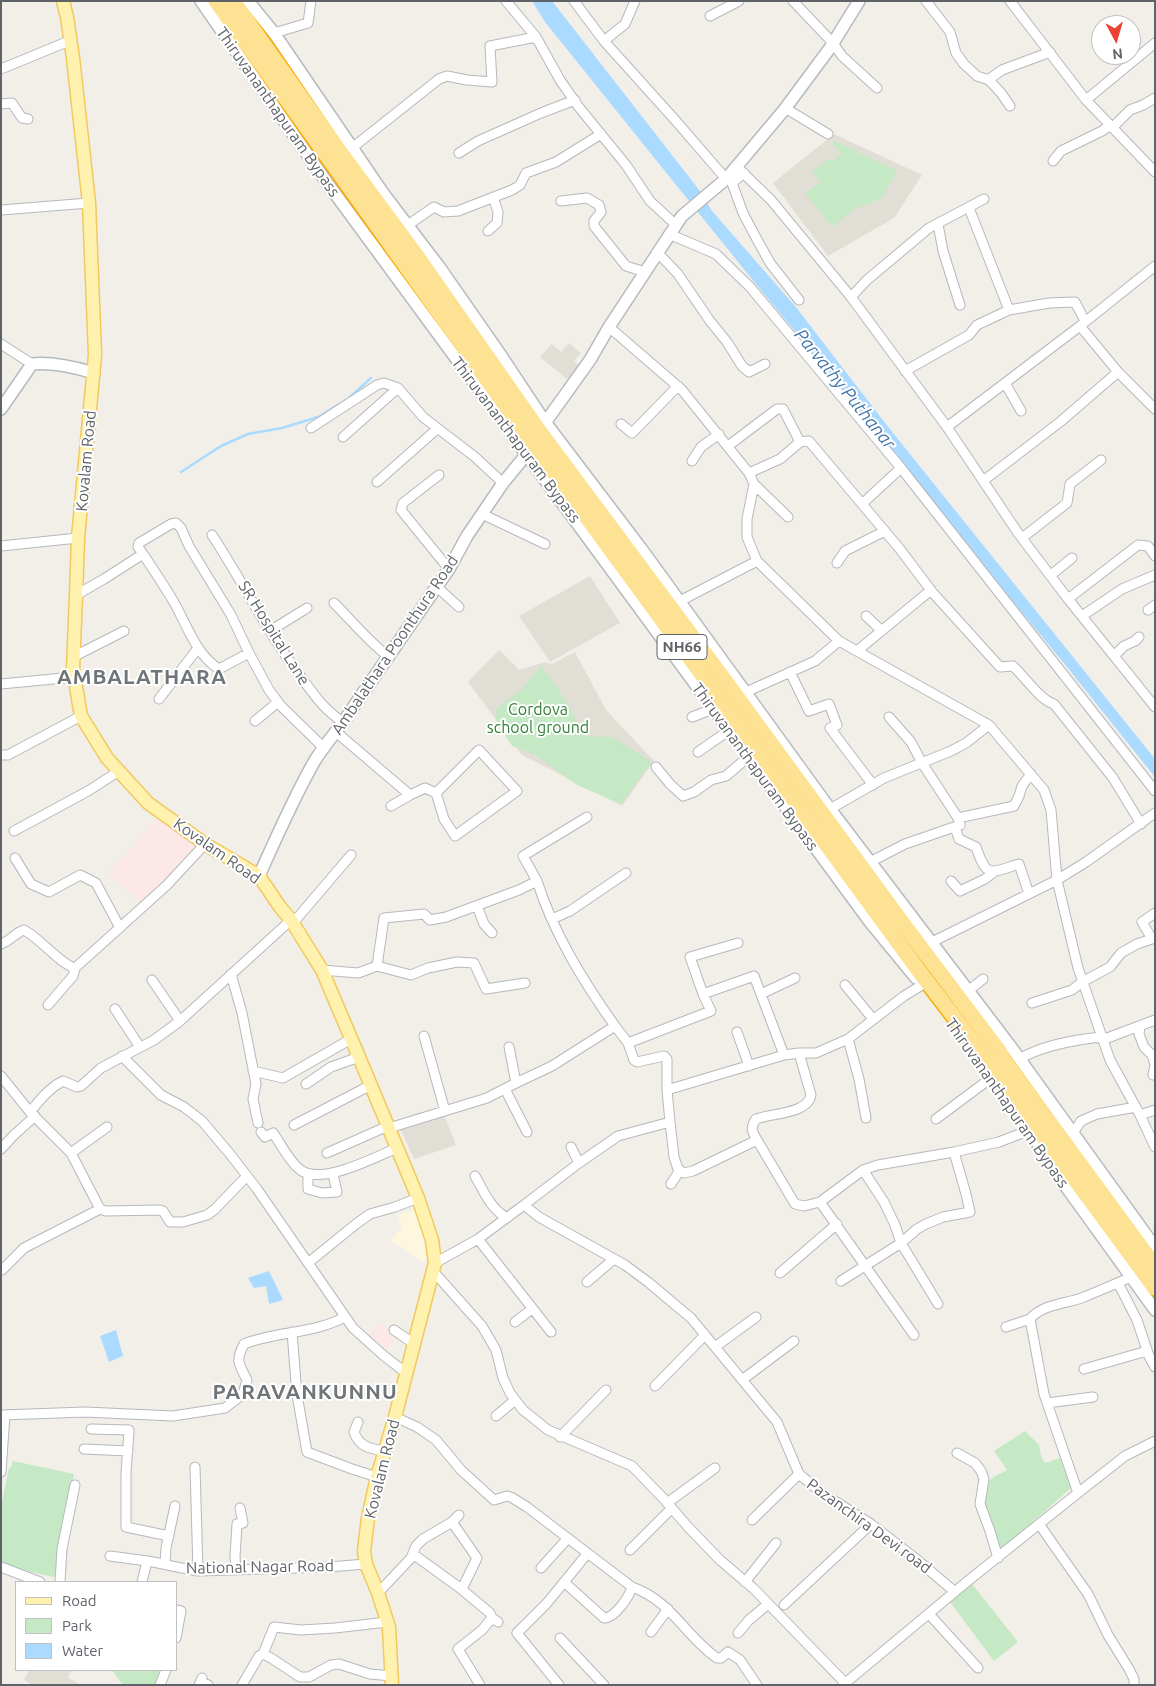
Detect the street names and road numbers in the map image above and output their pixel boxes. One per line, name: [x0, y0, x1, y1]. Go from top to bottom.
street label: Thiruvananthapuram Bypass: [212, 23, 344, 201]
street label: Thiruvananthapuram Bypass: [447, 353, 585, 527]
street label: Kovalam Road: [72, 410, 100, 512]
street label: Ambalathara Poonthura Road: [328, 552, 462, 738]
street label: SR Hospital Lane: [234, 577, 314, 689]
road number: NH66: [657, 634, 707, 660]
street label: Thiruvananthapuram Bypass: [688, 679, 822, 855]
street label: Kovalam Road: [170, 814, 264, 888]
street label: Thiruvananthapuram Bypass: [941, 1014, 1073, 1192]
street label: Kovalam Road: [360, 1417, 404, 1521]
street label: Pazanchira Devi road: [803, 1474, 935, 1578]
street label: National Nagar Road: [186, 1556, 334, 1578]

